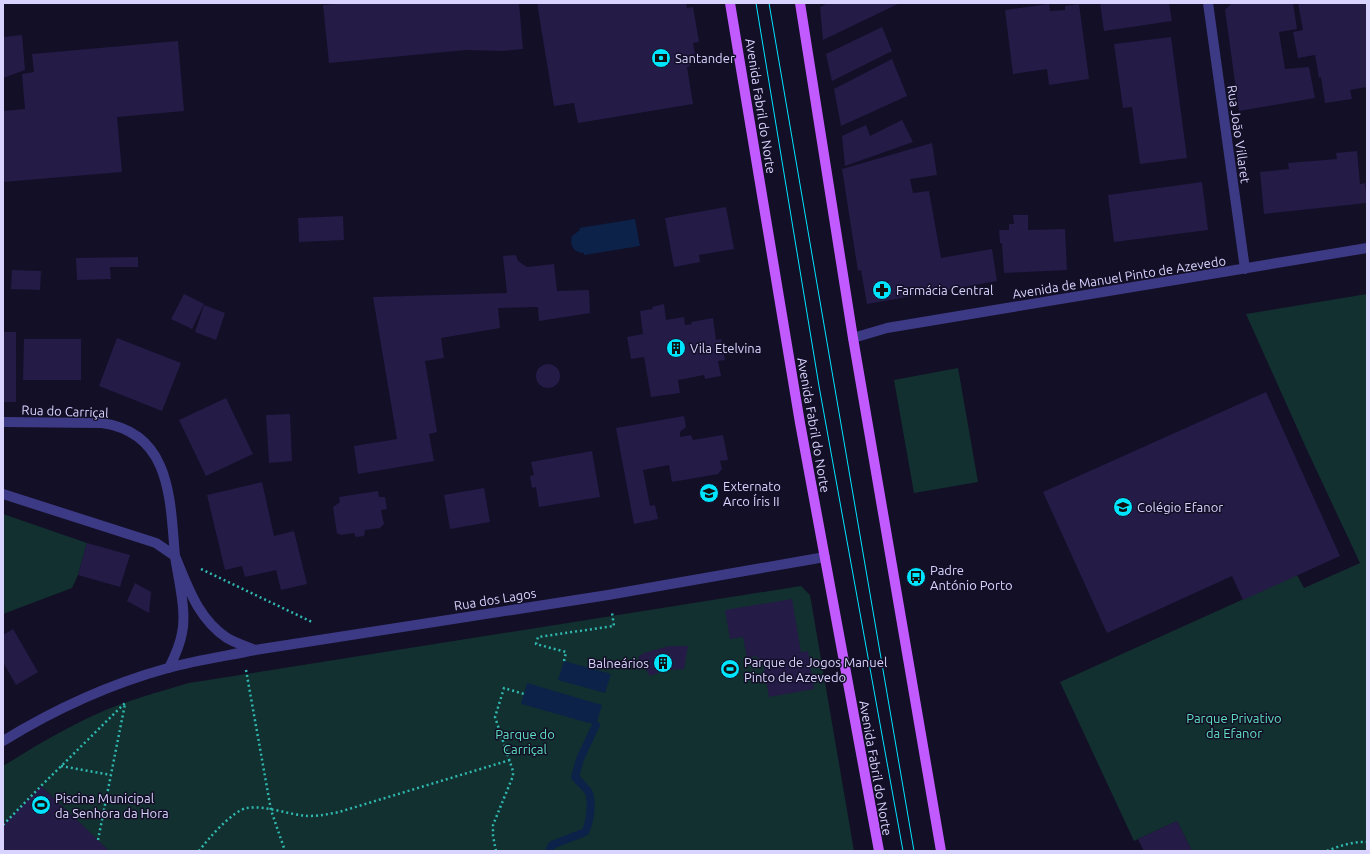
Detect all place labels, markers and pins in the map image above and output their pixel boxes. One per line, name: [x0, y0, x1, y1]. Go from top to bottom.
bank icon: Santander: [650, 47, 672, 69]
place label: Santander: [675, 51, 735, 65]
pharmacy icon: Farmácia Central: [871, 279, 893, 301]
place label: Farmácia Central: [896, 283, 994, 297]
building icon: Vila Etelvina: [665, 337, 687, 359]
place label: Vila Etelvina: [690, 341, 761, 355]
place label: Externato Arco Íris II: [723, 479, 781, 508]
school or university icon: Externato Arco Íris II: [698, 482, 720, 504]
school or university icon: Colégio Efanor: [1112, 496, 1134, 518]
place label: Colégio Efanor: [1137, 500, 1223, 514]
place label: Padre António Porto: [930, 563, 1013, 592]
bus stop icon: Padre António Porto: [905, 566, 927, 588]
building icon: Balneários: [652, 652, 674, 674]
place label: Parque de Jogos Manuel Pinto de Azevedo: [744, 655, 888, 684]
place label: Balneários: [588, 656, 649, 670]
sports icon: Parque de Jogos Manuel Pinto de Azevedo: [719, 658, 741, 680]
place label: Piscina Municipal da Senhora da Hora: [55, 791, 169, 820]
sports icon: Piscina Municipal da Senhora da Hora: [30, 794, 52, 816]

